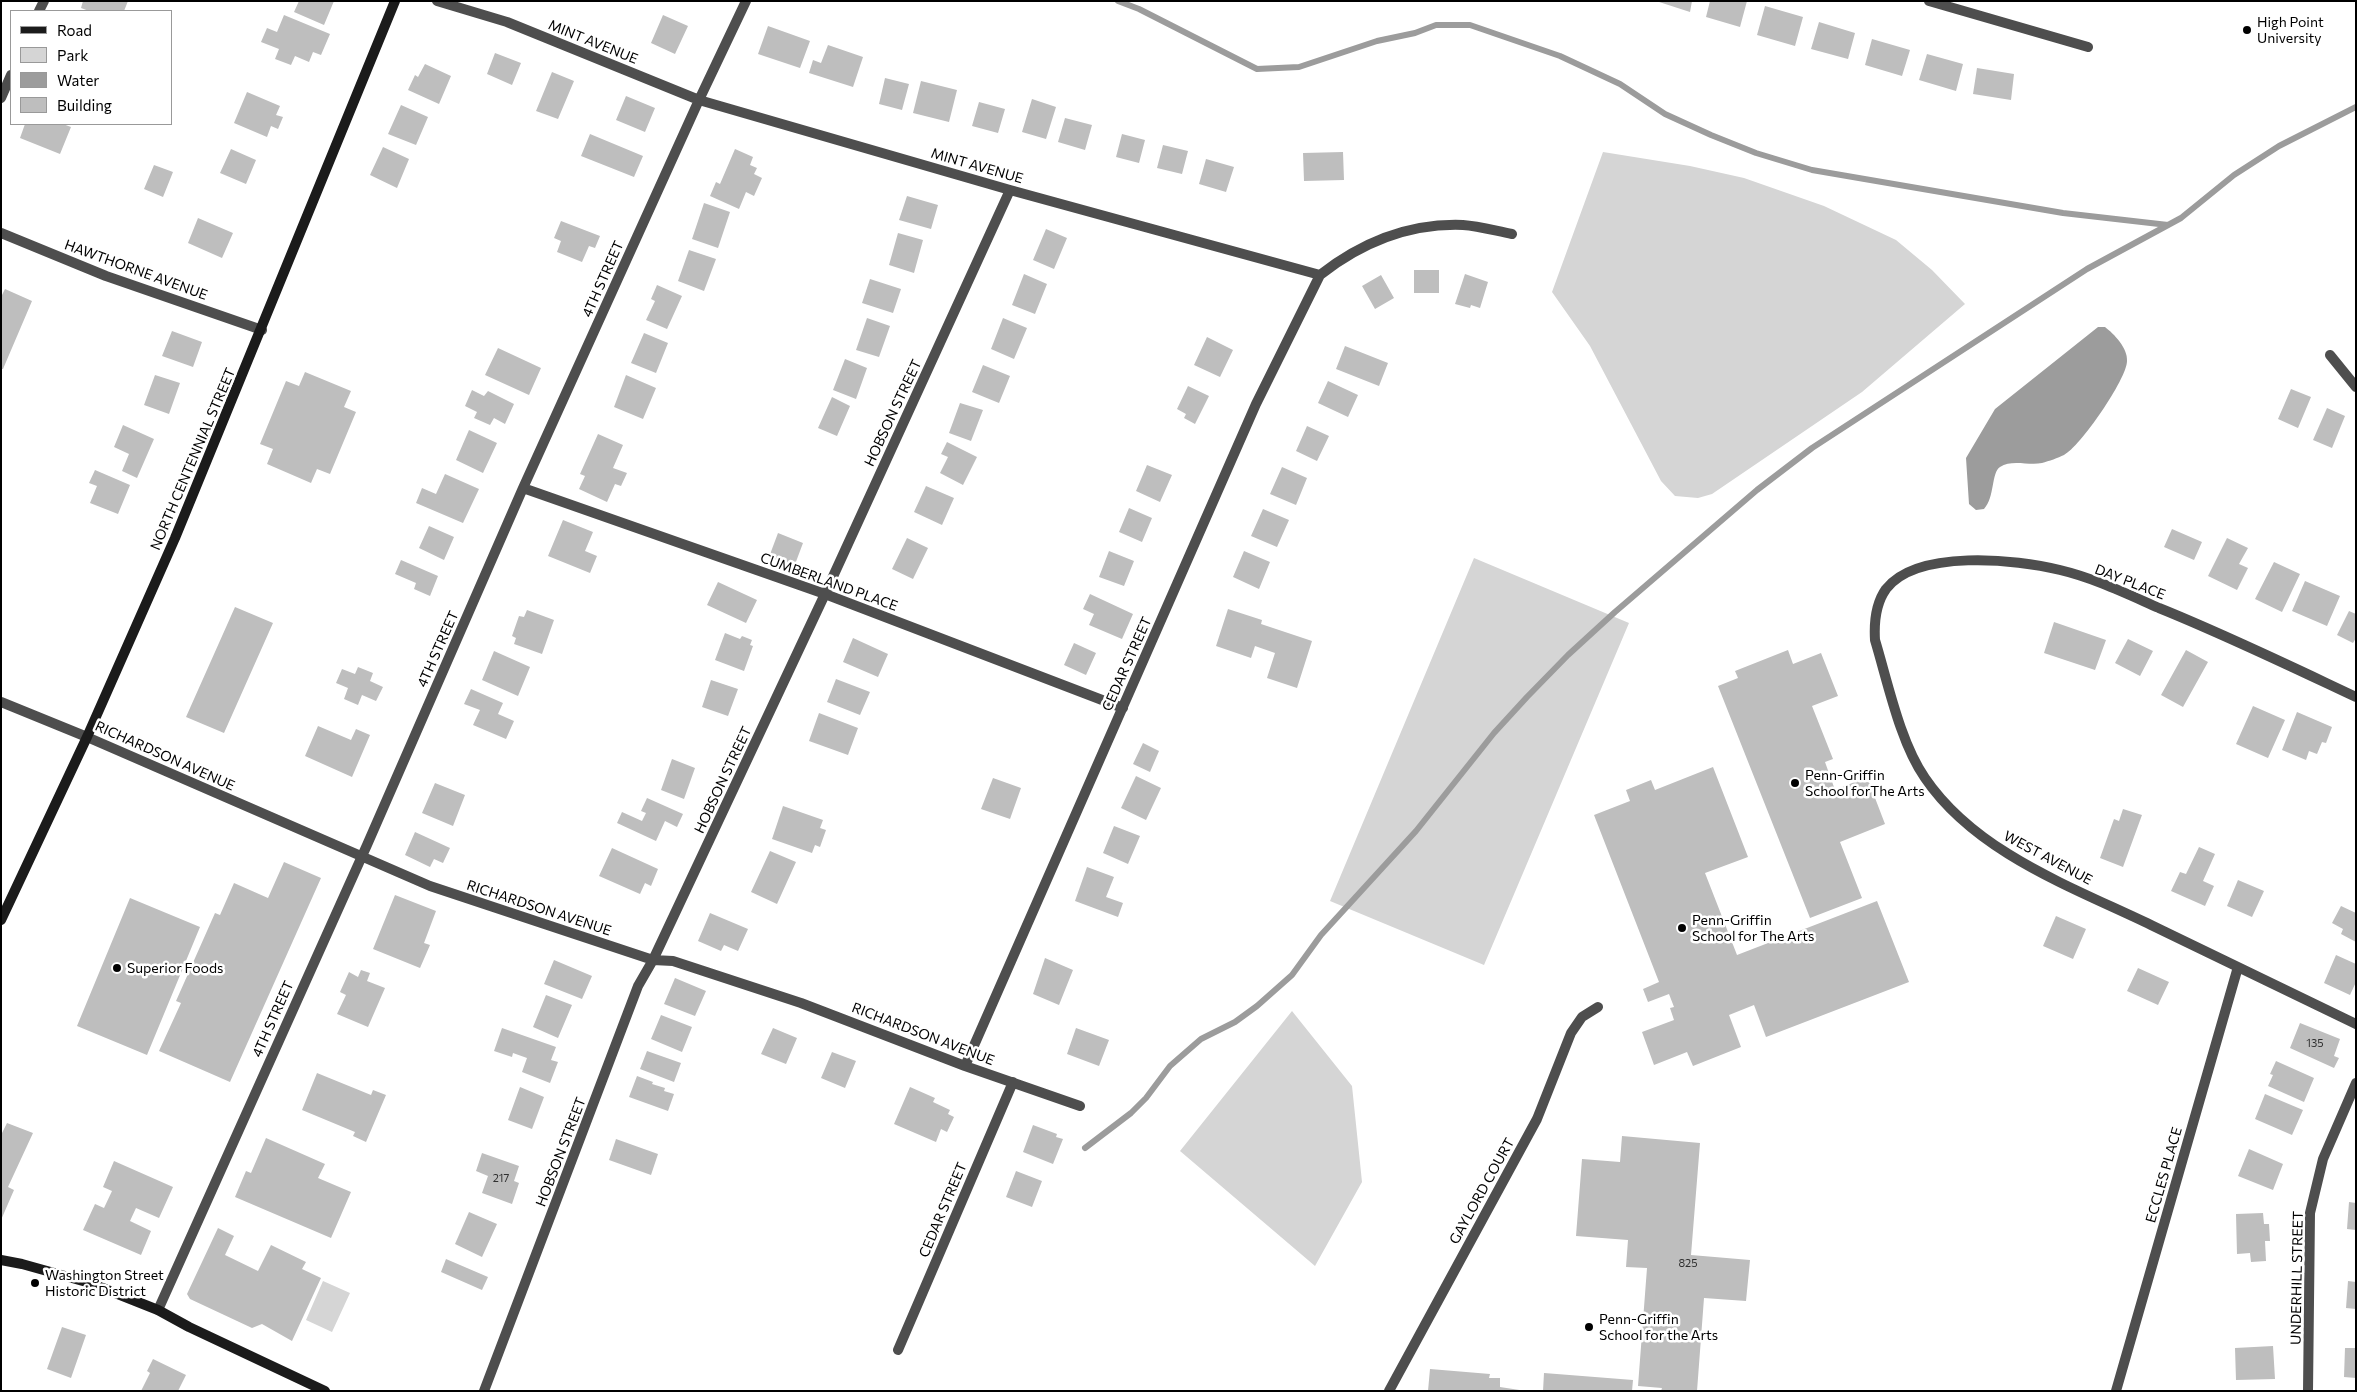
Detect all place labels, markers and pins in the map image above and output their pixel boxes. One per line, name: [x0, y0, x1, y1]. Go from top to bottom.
place label: High Point University: [2257, 14, 2324, 46]
marker: High Point University: [2241, 24, 2253, 36]
place label: Penn-Griffin School forThe Arts: [1805, 767, 1925, 800]
marker: Penn-Griffin School forThe Arts: [1789, 777, 1801, 789]
place label: Penn-Griffin School for The Arts: [1692, 912, 1814, 944]
marker: Penn-Griffin School for The Arts: [1676, 922, 1688, 934]
place label: Superior Foods: [127, 960, 223, 976]
marker: Superior Foods: [111, 962, 123, 974]
place label: Washington Street Historic District: [45, 1267, 164, 1300]
marker: Washington Street Historic District: [29, 1277, 41, 1289]
place label: Penn-Griffin School for the Arts: [1599, 1311, 1718, 1344]
marker: Penn-Griffin School for the Arts: [1583, 1321, 1595, 1333]

